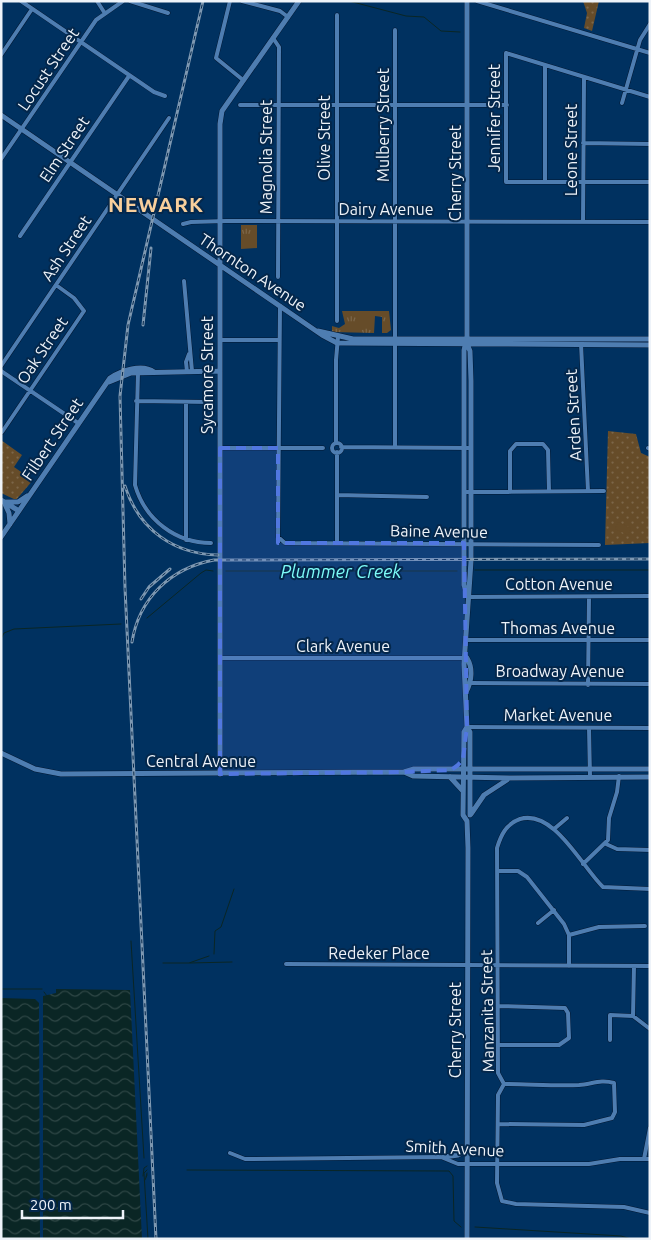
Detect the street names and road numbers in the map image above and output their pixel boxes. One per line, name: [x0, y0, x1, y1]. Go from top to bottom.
street label: Locust Street: [14, 24, 83, 114]
street label: Jennifer Street: [485, 63, 503, 172]
street label: Mulberry Street: [374, 67, 392, 182]
street label: Olive Street: [315, 95, 333, 181]
street label: Magnolia Street: [257, 99, 275, 214]
street label: Leone Street: [562, 103, 580, 196]
street label: Elm Street: [35, 112, 93, 185]
street label: Cherry Street: [446, 124, 464, 221]
street label: Dairy Avenue: [338, 200, 434, 218]
street label: Ash Street: [38, 211, 95, 284]
street label: Thornton Avenue: [196, 230, 310, 314]
street label: Oak Street: [13, 312, 71, 387]
street label: Sycamore Street: [198, 315, 216, 434]
street label: Arden Street: [562, 368, 584, 461]
street label: Filbert Street: [18, 394, 87, 484]
street label: Baine Avenue: [390, 521, 488, 541]
street label: Cotton Avenue: [505, 575, 613, 593]
street label: Thomas Avenue: [501, 619, 615, 637]
street label: Clark Avenue: [296, 637, 390, 655]
street label: Broadway Avenue: [495, 662, 625, 680]
street label: Market Avenue: [504, 706, 612, 724]
street label: Central Avenue: [146, 752, 256, 770]
street label: Redeker Place: [328, 944, 430, 962]
street label: Manzanita Street: [477, 949, 497, 1072]
street label: Cherry Street: [446, 981, 464, 1078]
street label: Smith Avenue: [405, 1136, 505, 1160]

